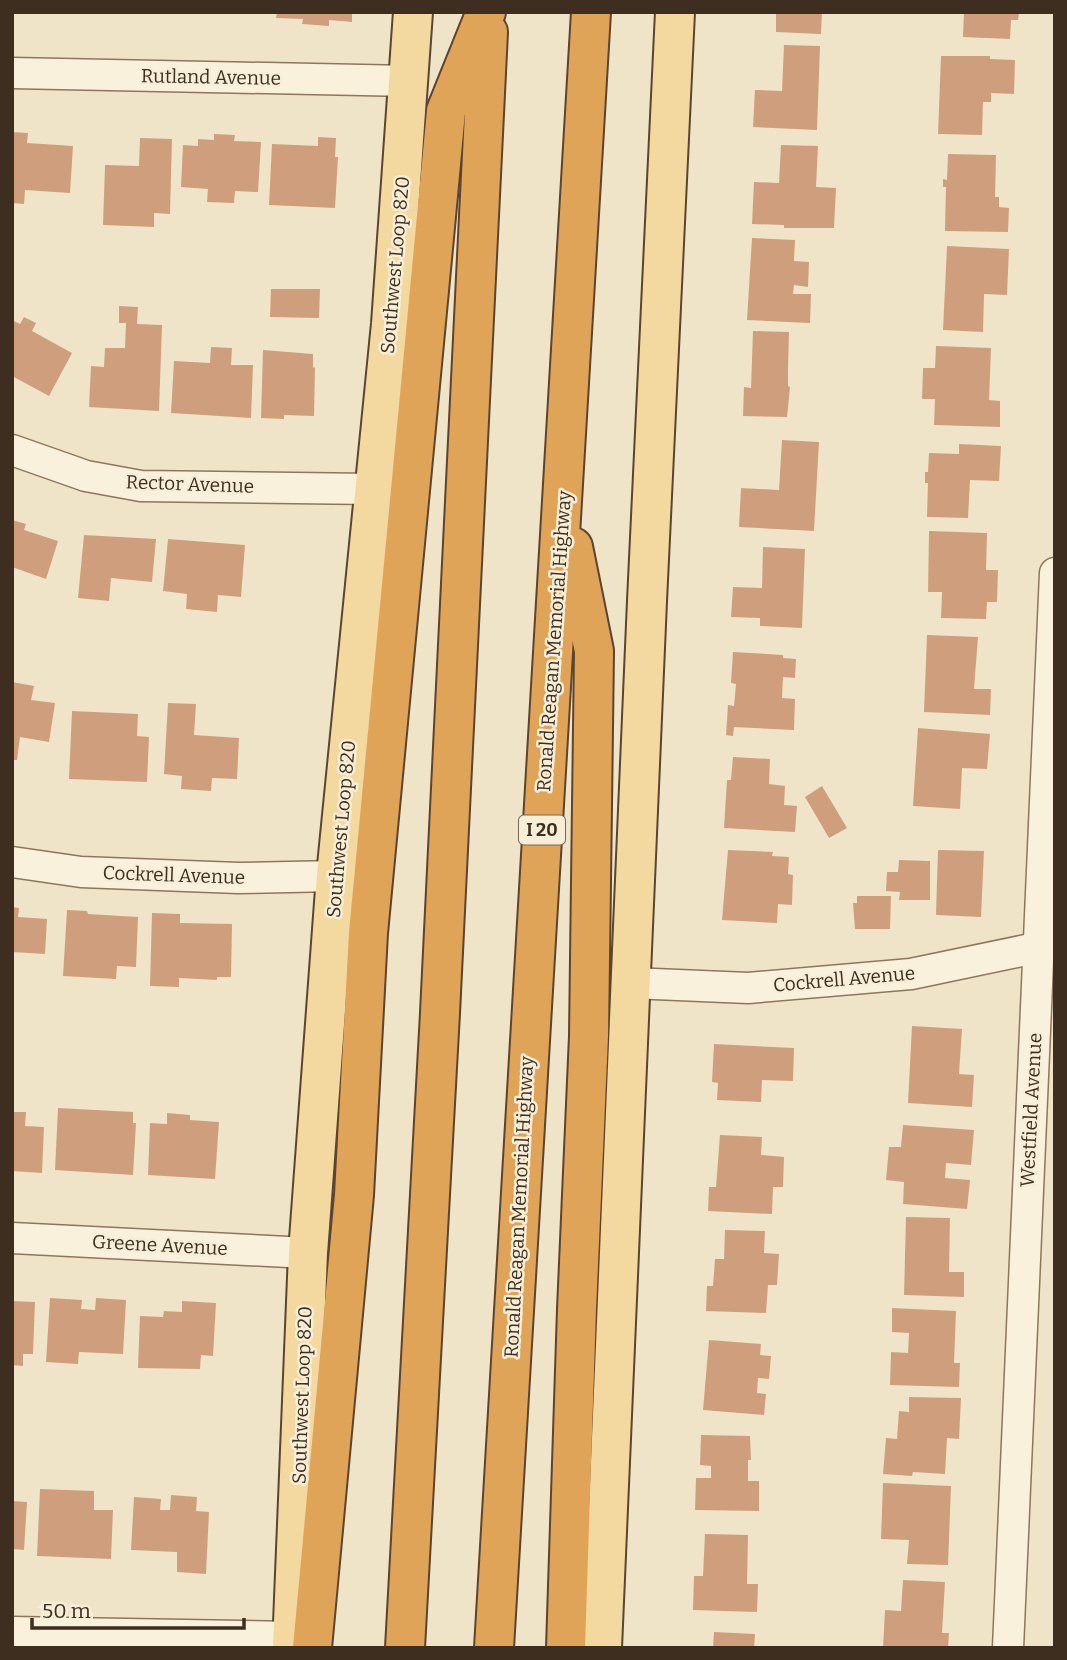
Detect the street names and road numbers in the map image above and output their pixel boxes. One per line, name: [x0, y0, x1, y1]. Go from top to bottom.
street label: Rutland Avenue: [141, 64, 281, 90]
street label: Southwest Loop 820: [376, 175, 414, 355]
street label: Rector Avenue: [125, 470, 255, 498]
street label: Ronald Reagan Memorial Highway: [532, 489, 576, 792]
street label: Southwest Loop 820: [322, 739, 360, 919]
road number: I 20: [519, 816, 565, 844]
street label: Cockrell Avenue: [102, 861, 246, 889]
street label: Cockrell Avenue: [772, 961, 916, 997]
street label: Westfield Avenue: [1015, 1032, 1047, 1188]
street label: Ronald Reagan Memorial Highway: [500, 1055, 538, 1358]
street label: Greene Avenue: [92, 1230, 228, 1260]
street label: Southwest Loop 820: [287, 1306, 317, 1484]

